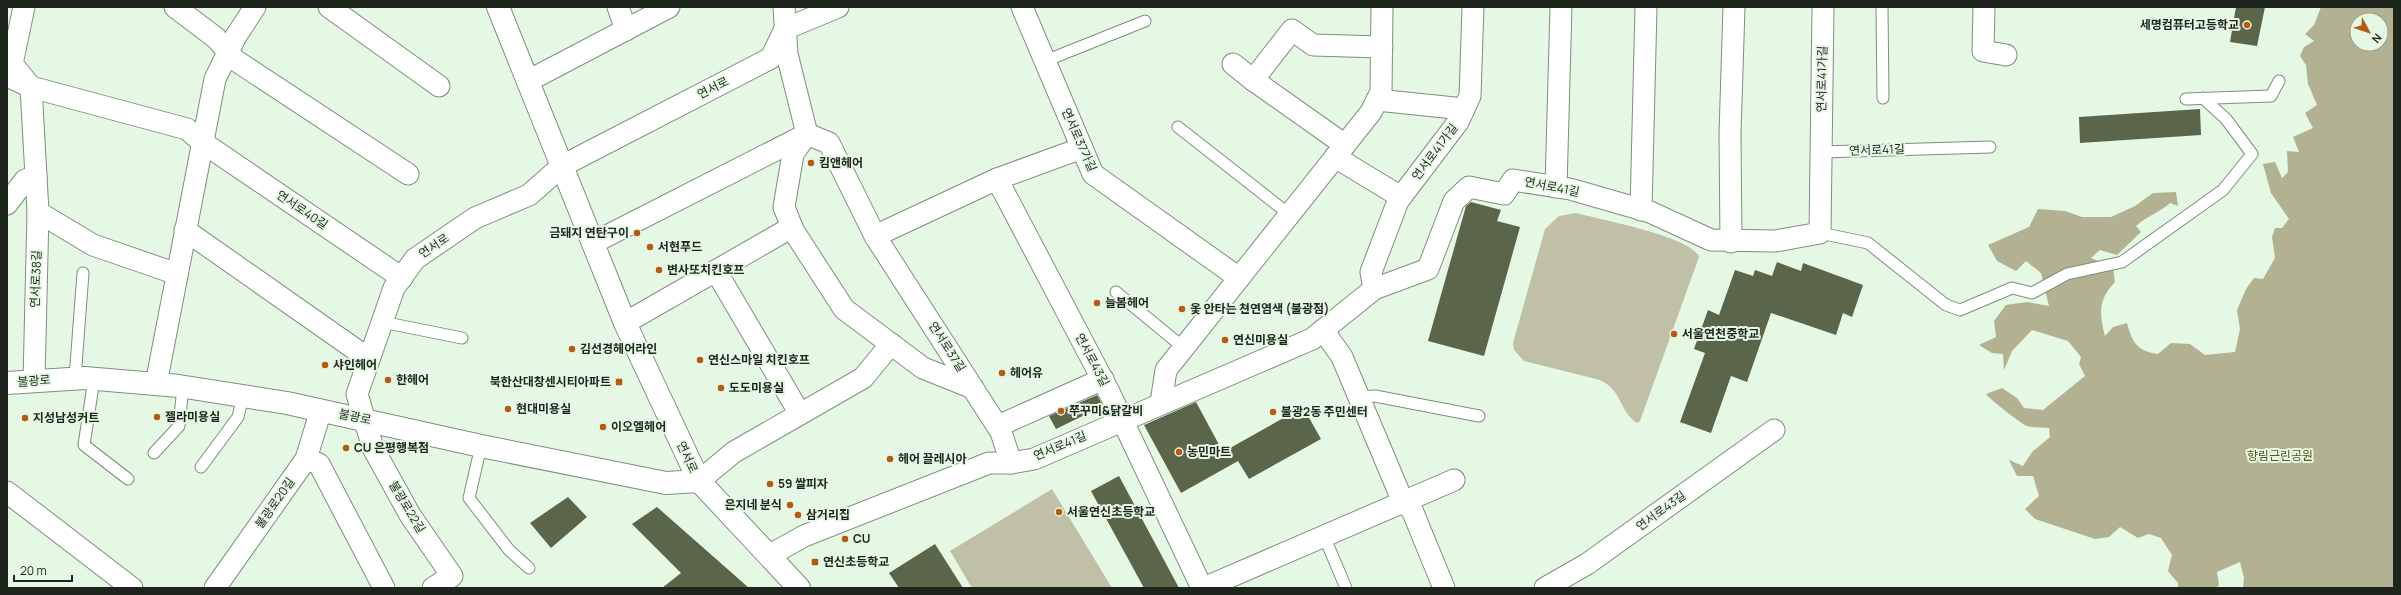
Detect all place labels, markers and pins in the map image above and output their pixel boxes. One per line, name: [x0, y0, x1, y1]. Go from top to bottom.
place label: 세명컴퓨터고등학교: [2140, 16, 2239, 33]
marker: 세명컴퓨터고등학교: [2242, 20, 2252, 30]
place label: 킴앤헤어: [819, 154, 863, 171]
marker: 킴앤헤어: [806, 158, 816, 168]
place label: 금돼지 연탄구이: [549, 224, 629, 241]
marker: 금돼지 연탄구이: [632, 228, 642, 238]
place label: 서현푸드: [658, 238, 702, 255]
marker: 서현푸드: [645, 242, 655, 252]
place label: 변사또치킨호프: [667, 261, 744, 278]
marker: 변사또치킨호프: [654, 265, 664, 275]
place label: 늘봄헤어: [1105, 294, 1149, 311]
marker: 늘봄헤어: [1092, 298, 1102, 308]
place label: 옻 안타는 쳔연염색 (불광점): [1190, 300, 1330, 317]
marker: 옻 안타는 쳔연염색 (불광점): [1177, 304, 1187, 314]
place label: 서울연천중학교: [1682, 325, 1759, 342]
marker: 서울연천중학교: [1669, 329, 1679, 339]
place label: 연신미용실: [1233, 331, 1288, 348]
marker: 연신미용실: [1220, 335, 1230, 345]
place label: 김선경헤어라인: [580, 340, 657, 357]
marker: 김선경헤어라인: [567, 344, 577, 354]
place label: 연신스마일 치킨호프: [708, 351, 810, 368]
marker: 연신스마일 치킨호프: [695, 355, 705, 365]
place label: 샤인헤어: [333, 356, 377, 373]
marker: 샤인헤어: [320, 360, 330, 370]
place label: 헤어유: [1010, 364, 1043, 381]
marker: 헤어유: [997, 368, 1007, 378]
place label: 한헤어: [396, 371, 429, 388]
place label: 북한산대창센시티아파트: [490, 373, 611, 390]
marker: 한헤어: [383, 375, 393, 385]
marker: 북한산대창센시티아파트: [614, 377, 624, 387]
place label: 도도미용실: [729, 379, 784, 396]
marker: 도도미용실: [716, 383, 726, 393]
place label: 현대미용실: [516, 400, 571, 417]
place label: 쭈꾸미&닭갈비: [1069, 402, 1143, 419]
place label: 불광2동 주민센터: [1281, 403, 1368, 420]
marker: 현대미용실: [503, 404, 513, 414]
marker: 쭈꾸미&닭갈비: [1056, 406, 1066, 416]
marker: 불광2동 주민센터: [1268, 407, 1278, 417]
place label: 젤라미용실: [165, 408, 220, 425]
place label: 지성남성커트: [33, 409, 99, 426]
marker: 젤라미용실: [152, 412, 162, 422]
marker: 지성남성커트: [20, 413, 30, 423]
place label: 이오엘헤어: [611, 418, 666, 435]
marker: 이오엘헤어: [598, 422, 608, 432]
place label: CU 은평행복점: [354, 439, 429, 456]
marker: CU 은평행복점: [341, 443, 351, 453]
place label: 농민마트: [1187, 443, 1231, 460]
marker: 농민마트: [1174, 447, 1184, 457]
place label: 헤어 끌레시아: [898, 450, 967, 467]
marker: 헤어 끌레시아: [885, 454, 895, 464]
place label: 59 쌀피자: [778, 475, 828, 492]
marker: 59 쌀피자: [765, 479, 775, 489]
place label: 은지네 분식: [724, 496, 782, 513]
marker: 은지네 분식: [785, 500, 795, 510]
place label: 서울연신초등학교: [1067, 503, 1155, 520]
place label: 삼거리집: [806, 506, 850, 523]
marker: 서울연신초등학교: [1054, 507, 1064, 517]
marker: 삼거리집: [793, 510, 803, 520]
place label: CU: [853, 530, 871, 547]
marker: CU: [840, 534, 850, 544]
place label: 연신초등학교: [823, 553, 889, 570]
marker: 연신초등학교: [810, 557, 820, 567]

